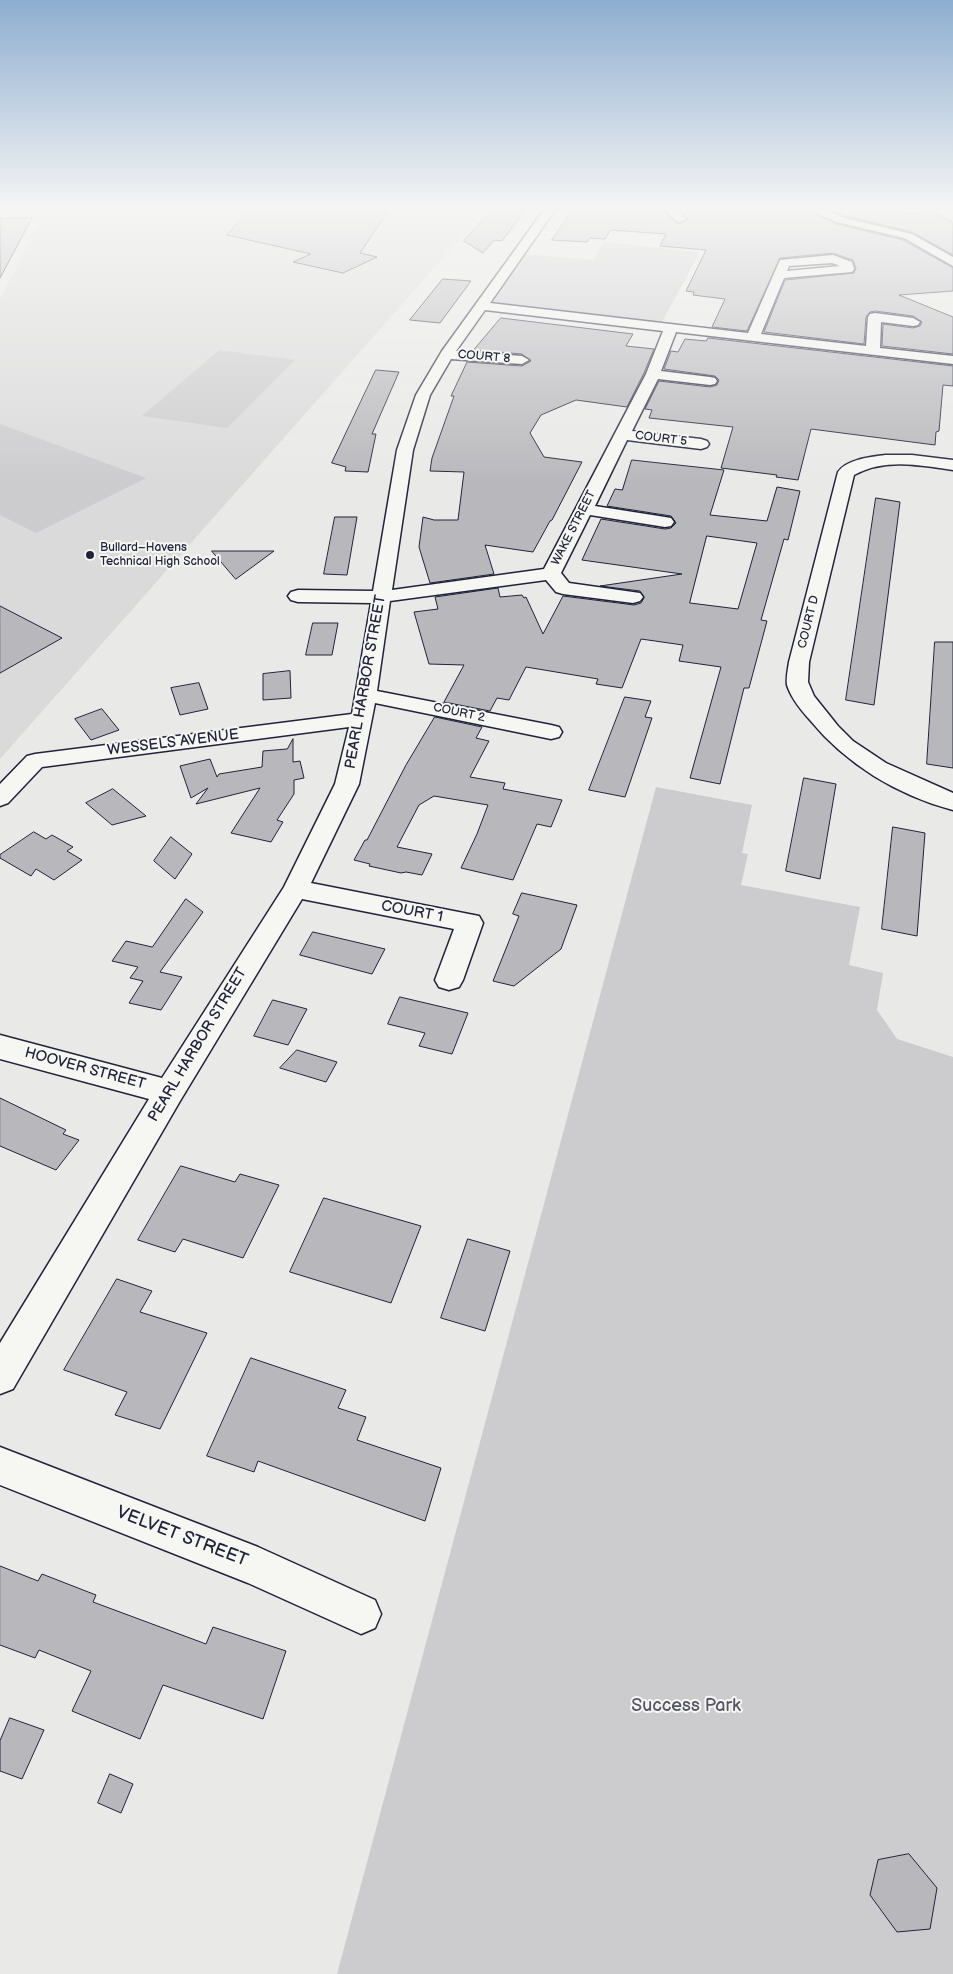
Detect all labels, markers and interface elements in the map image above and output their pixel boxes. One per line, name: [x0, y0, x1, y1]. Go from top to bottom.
street label: COURT 8: [457, 348, 511, 366]
street label: COURT 5: [634, 429, 688, 449]
street label: WAKE STREET: [549, 488, 599, 568]
place label: Bullard–Havens Technical High School: [100, 541, 220, 569]
marker: Bullard–Havens Technical High School: [84, 549, 96, 561]
street label: PEARL HARBOR STREET: [342, 594, 390, 770]
street label: COURT D: [795, 594, 823, 650]
street label: COURT 2: [432, 700, 486, 726]
street label: WESSELS AVENUE: [106, 726, 240, 760]
street label: COURT 1: [380, 897, 444, 927]
street label: PEARL HARBOR STREET: [145, 965, 251, 1125]
street label: HOOVER STREET: [23, 1044, 147, 1094]
street label: VELVET STREET: [113, 1502, 251, 1572]
park label: Success Park: [631, 1695, 741, 1717]

